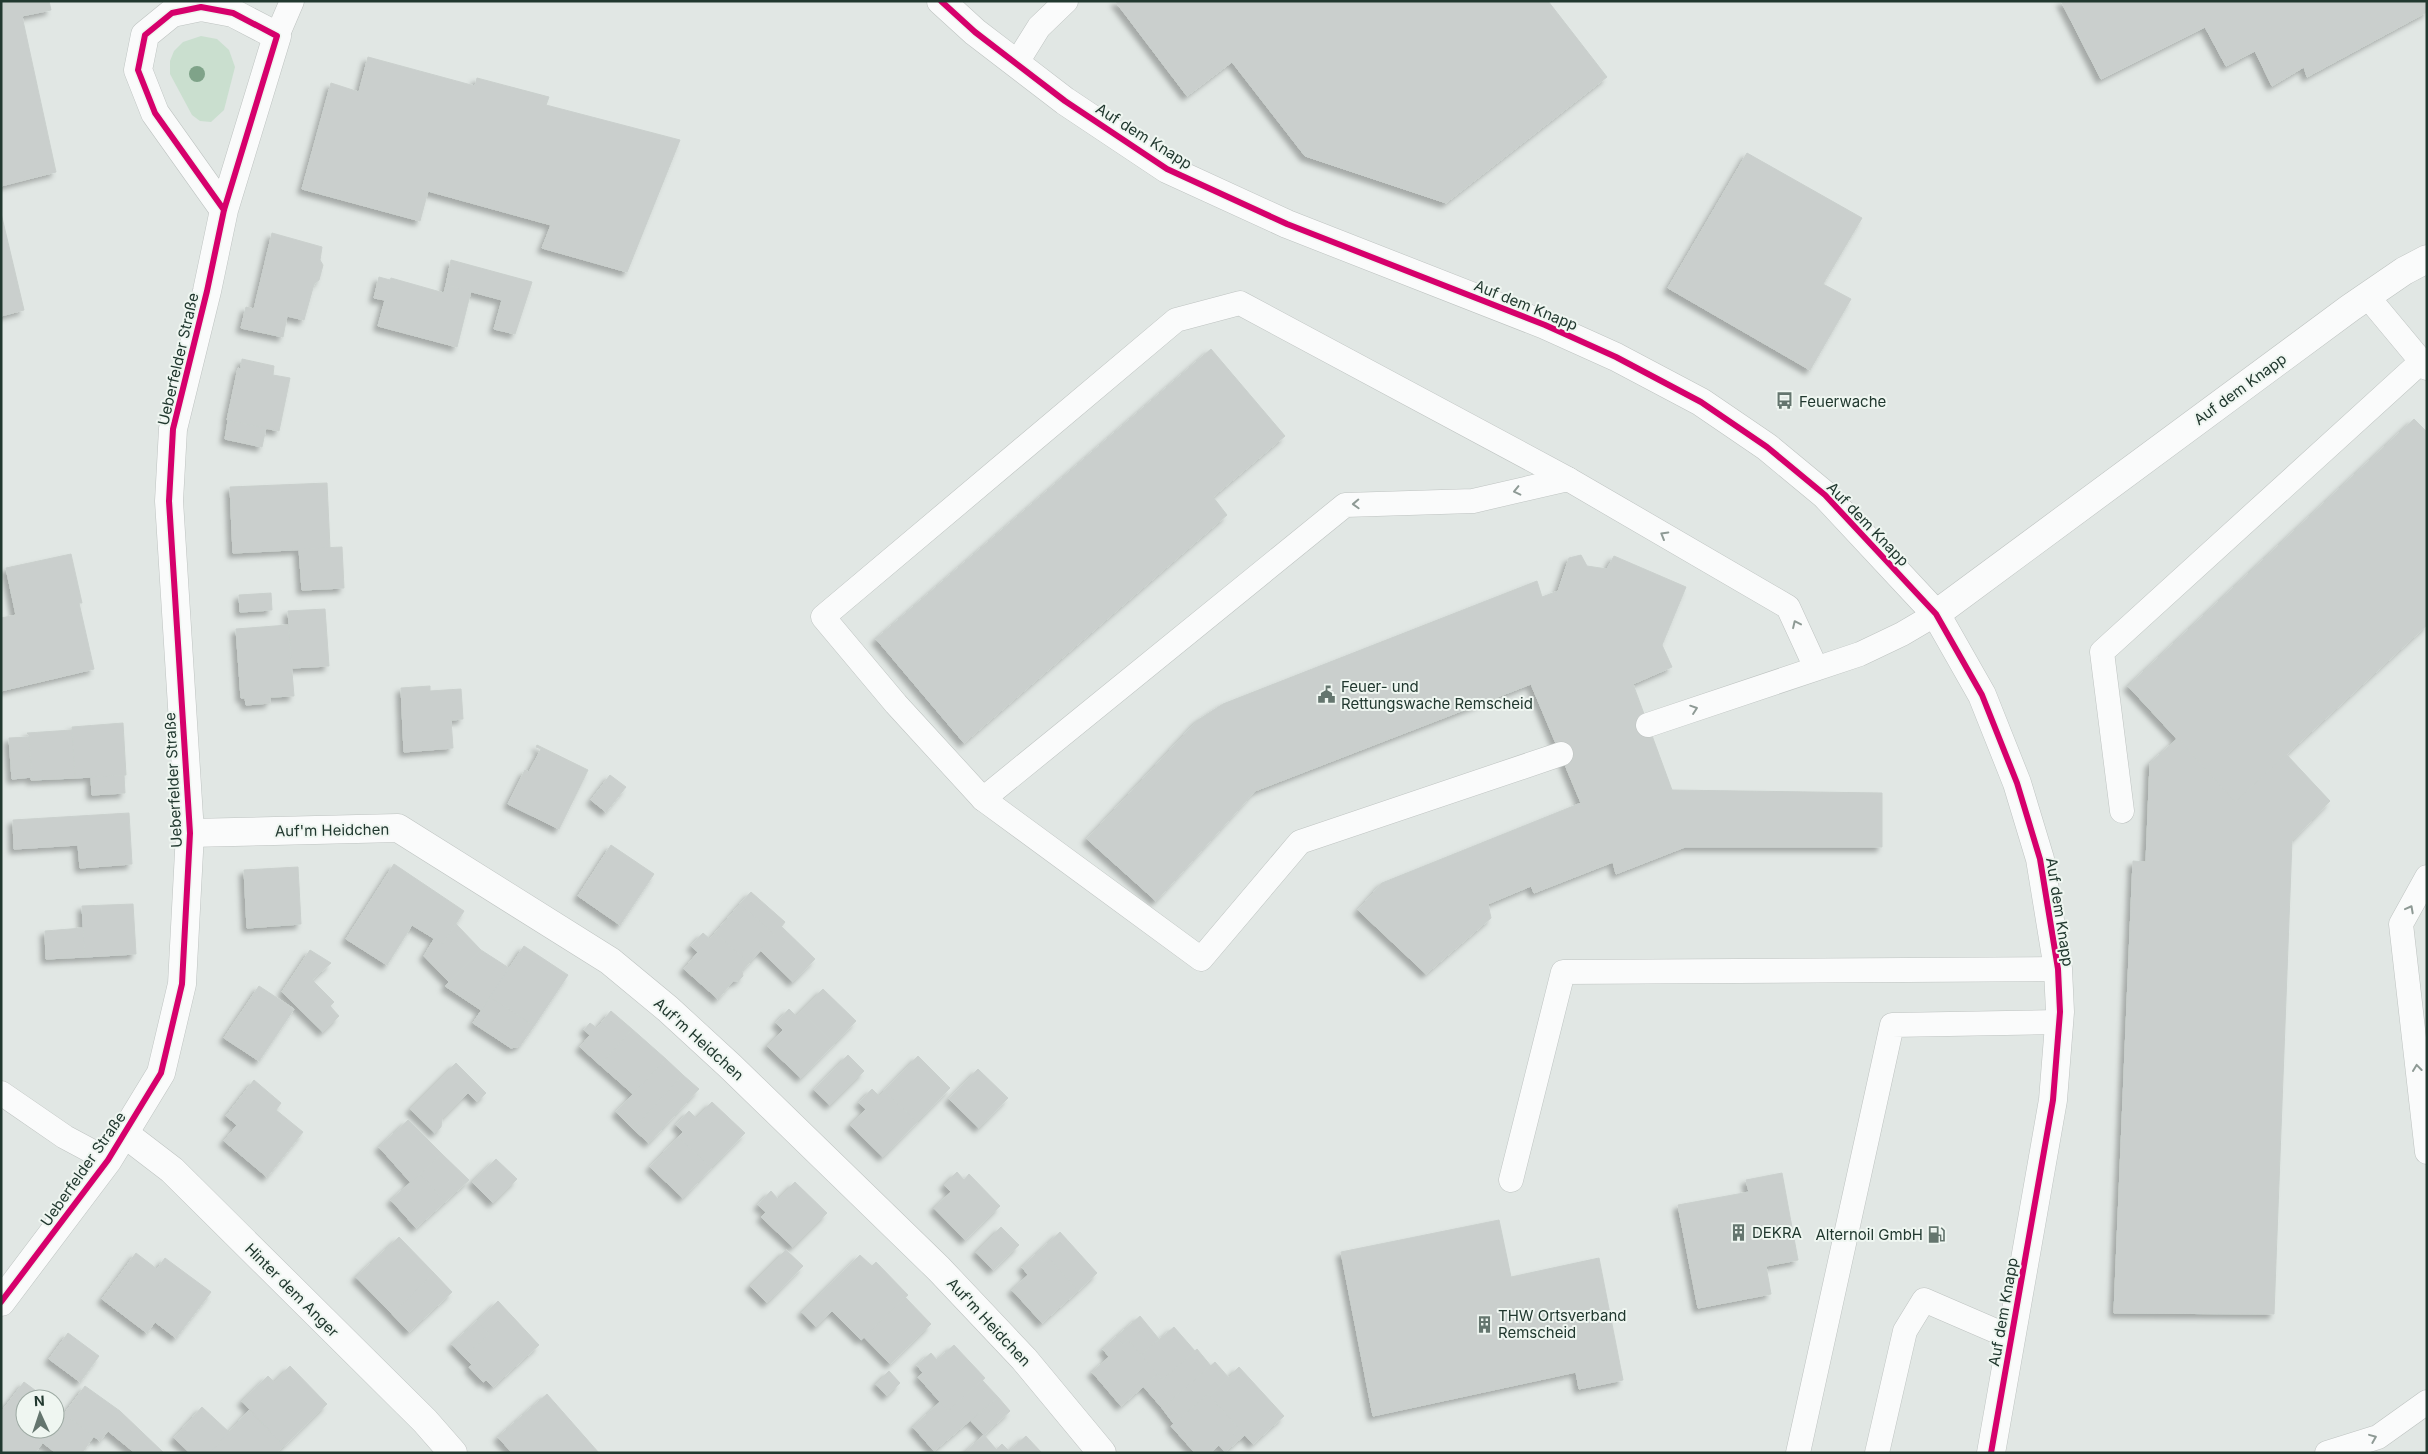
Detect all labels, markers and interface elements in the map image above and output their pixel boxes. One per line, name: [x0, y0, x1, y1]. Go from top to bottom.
street label: Auf dem Knapp: [1092, 99, 1196, 173]
street label: Auf dem Knapp: [1471, 276, 1581, 334]
street label: Ueberfelder Straße: [153, 291, 203, 427]
street label: Auf dem Knapp: [2190, 349, 2290, 429]
bus stop icon: Feuerwache: [1775, 391, 1795, 411]
place label: Feuerwache: [1799, 392, 1886, 411]
street label: Auf dem Knapp: [1823, 478, 1913, 570]
one-way arrow: [1513, 485, 1522, 496]
one-way arrow: [1352, 499, 1360, 510]
one-way arrow: [1660, 531, 1669, 541]
one-way arrow: [1791, 620, 1802, 629]
place label: Feuer- und Rettungswache Remscheid: [1341, 677, 1533, 713]
public building icon: Feuer- und Rettungswache Remscheid: [1317, 685, 1337, 705]
one-way arrow: [1690, 705, 1698, 715]
street label: Ueberfelder Straße: [160, 712, 186, 848]
street label: Auf'm Heidchen: [275, 820, 389, 840]
street label: Auf dem Knapp: [2042, 856, 2078, 968]
one-way arrow: [2403, 905, 2413, 914]
street label: Auf'm Heidchen: [650, 994, 748, 1084]
one-way arrow: [2412, 1064, 2423, 1072]
street label: Ueberfelder Straße: [36, 1108, 130, 1230]
building icon: DEKRA: [1728, 1222, 1748, 1242]
place label: DEKRA: [1752, 1223, 1802, 1242]
fuel station icon: Alternoil GmbH: [1927, 1224, 1947, 1244]
place label: Alternoil GmbH: [1815, 1225, 1923, 1244]
street label: Hinter dem Anger: [241, 1239, 343, 1341]
street label: Auf dem Knapp: [1984, 1256, 2022, 1368]
street label: Auf'm Heidchen: [943, 1274, 1035, 1370]
place label: THW Ortsverband Remscheid: [1498, 1306, 1626, 1342]
building icon: THW Ortsverband Remscheid: [1474, 1314, 1494, 1334]
north arrow: [15, 1389, 65, 1439]
text: N: [34, 1392, 45, 1409]
one-way arrow: [2368, 1434, 2377, 1444]

